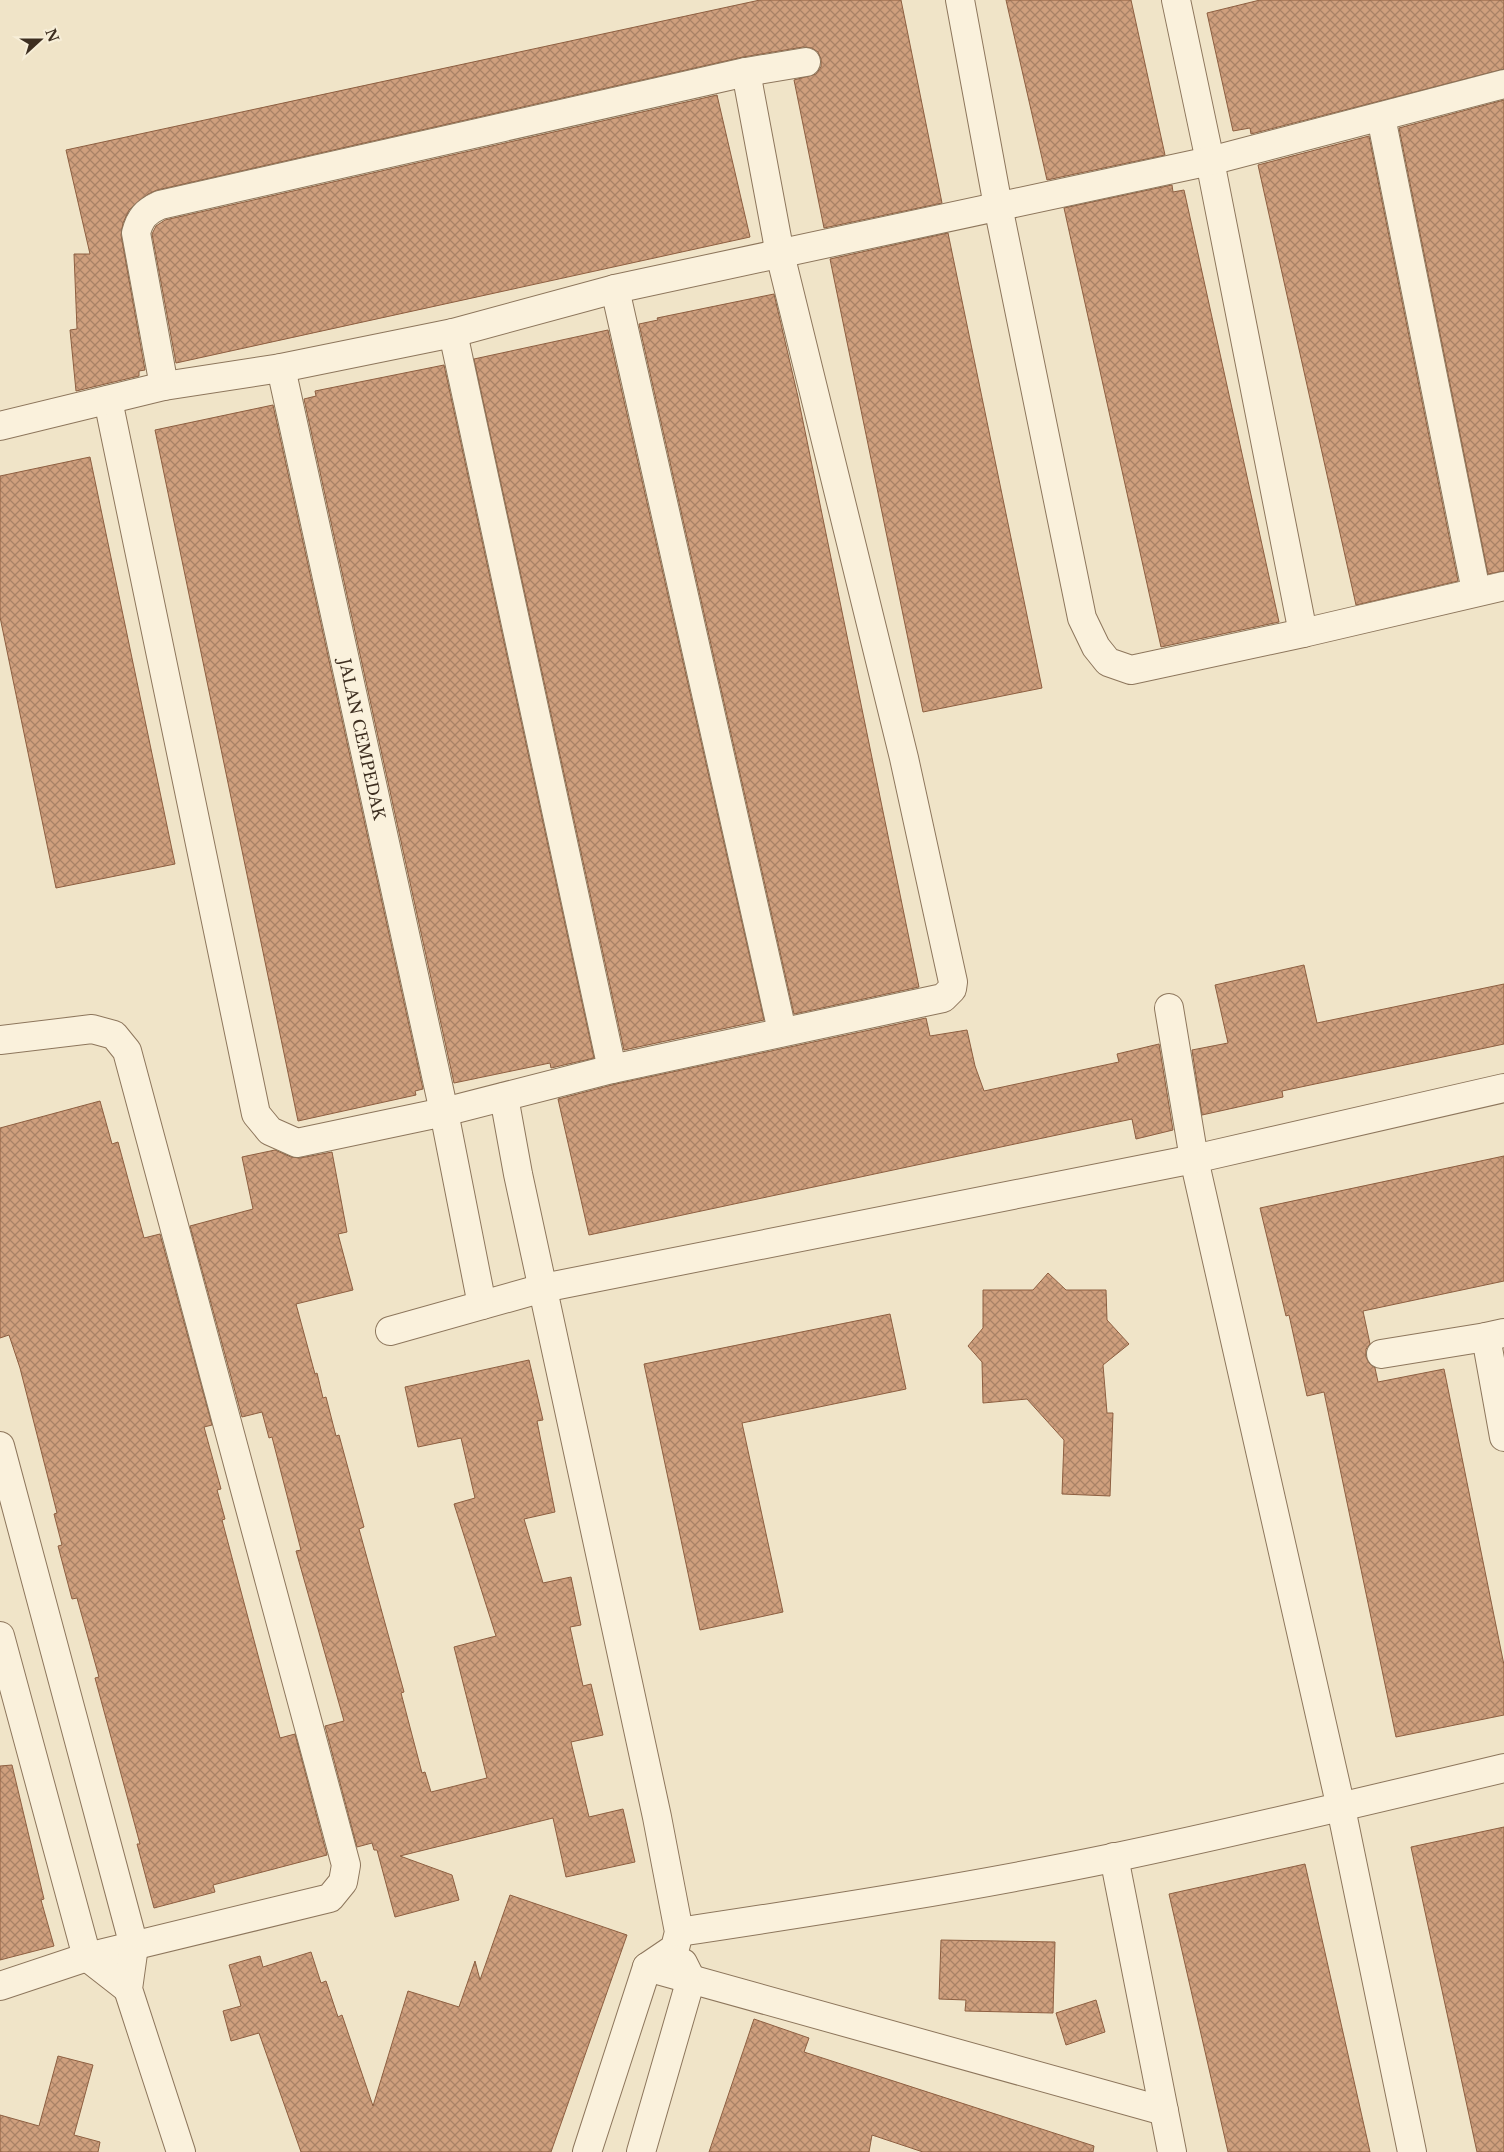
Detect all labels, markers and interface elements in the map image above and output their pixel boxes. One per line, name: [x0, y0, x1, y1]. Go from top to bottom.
north arrow: [15, 15, 65, 65]
text: N: [41, 26, 63, 45]
street label: JALAN CEMPEDAK: [335, 655, 390, 822]

